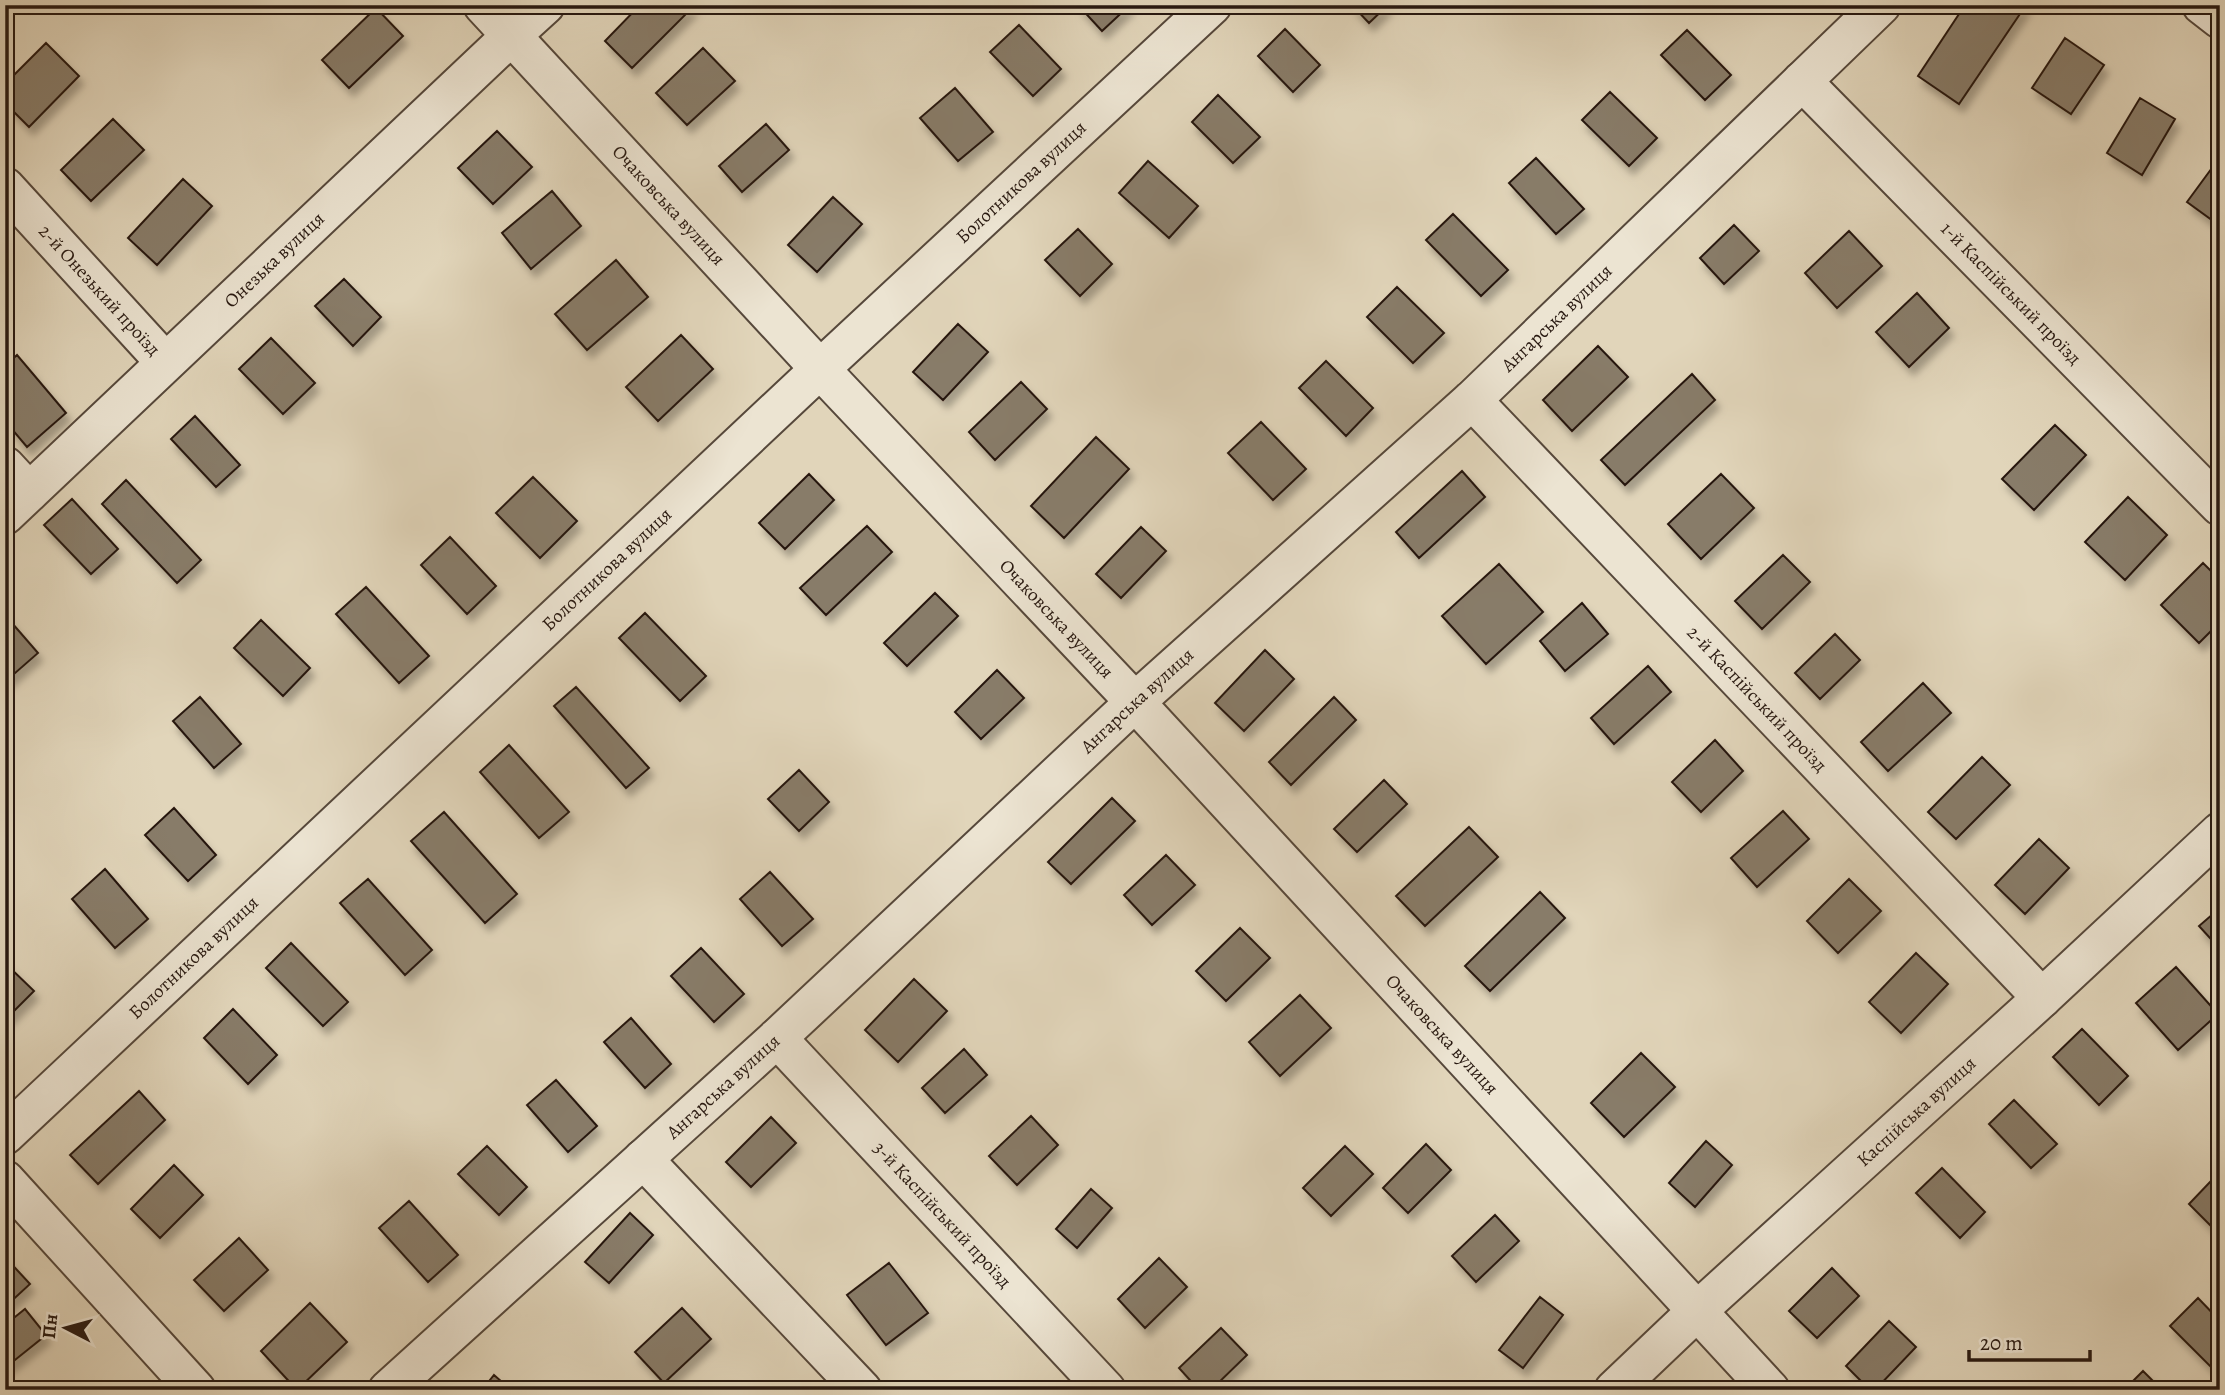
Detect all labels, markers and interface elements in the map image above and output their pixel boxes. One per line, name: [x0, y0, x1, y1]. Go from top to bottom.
street label: Болотникова вулиця: [950, 115, 1092, 249]
street label: Очаковська вулиця: [606, 139, 731, 271]
street label: Онезька вулиця: [219, 206, 330, 314]
street label: 1-й Каспійський проїзд: [1935, 216, 2087, 371]
street label: 2-й Онезький проїзд: [33, 219, 166, 362]
street label: Ангарська вулиця: [1495, 258, 1618, 379]
street label: Болотникова вулиця: [536, 502, 677, 637]
street label: Очаковська вулиця: [993, 553, 1119, 684]
street label: 2-й Каспійський проїзд: [1681, 620, 1833, 778]
street label: Ангарська вулиця: [1074, 642, 1199, 760]
street label: Болотникова вулиця: [123, 890, 264, 1025]
street label: Очаковська вулиця: [1380, 969, 1504, 1101]
street label: Ангарська вулиця: [660, 1028, 786, 1146]
street label: Каспійська вулиця: [1851, 1051, 1982, 1173]
street label: 3-й Каспійський проїзд: [867, 1136, 1017, 1294]
north arrow: [32, 1294, 102, 1364]
text: Пн: [36, 1313, 64, 1340]
scale bar: [1969, 1318, 2090, 1362]
text: 20 m: [1980, 1329, 2023, 1357]

